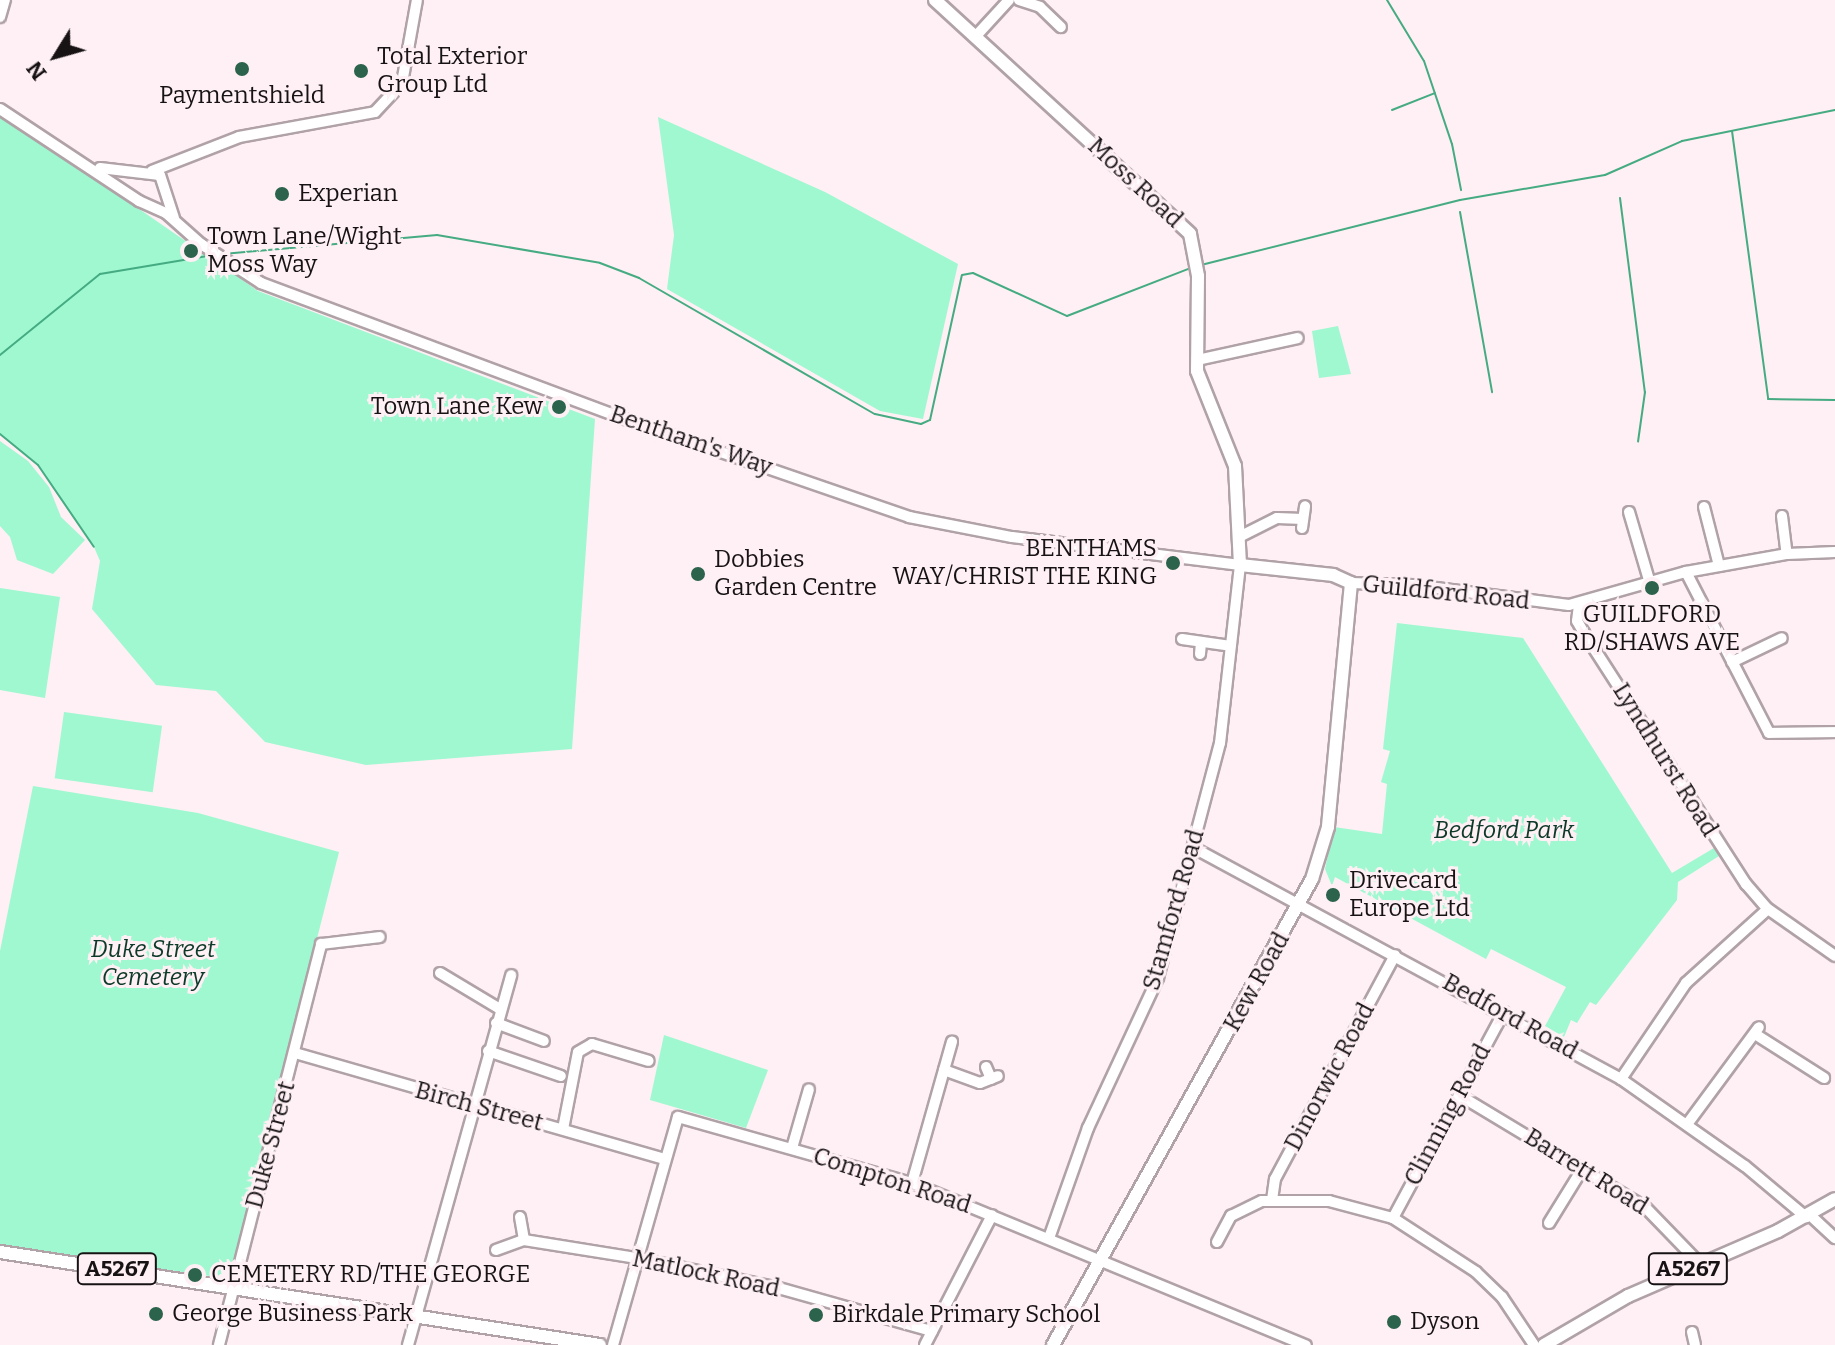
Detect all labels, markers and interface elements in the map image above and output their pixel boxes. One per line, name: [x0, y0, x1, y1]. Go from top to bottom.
north arrow: [16, 16, 96, 96]
place label: Total Exterior Group Ltd: [377, 43, 527, 99]
text: N: [21, 56, 52, 86]
marker: Paymentshield: [233, 60, 251, 78]
marker: Total Exterior Group Ltd: [352, 62, 370, 80]
place label: Paymentshield: [159, 82, 325, 110]
street label: Moss Road: [1082, 132, 1188, 234]
place label: Experian: [298, 180, 398, 208]
marker: Experian: [273, 185, 291, 203]
place label: Town Lane/Wight Moss Way: [207, 223, 402, 279]
marker: Town Lane/Wight Moss Way: [182, 242, 200, 260]
place label: Town Lane Kew: [371, 393, 543, 421]
marker: Town Lane Kew: [550, 398, 568, 416]
street label: Bentham's Way: [606, 400, 776, 482]
place label: BENTHAMS WAY/CHRIST THE KING: [892, 535, 1157, 591]
place label: Dobbies Garden Centre: [714, 546, 877, 602]
marker: BENTHAMS WAY/CHRIST THE KING: [1164, 554, 1182, 572]
marker: Dobbies Garden Centre: [689, 565, 707, 583]
street label: Guildford Road: [1361, 570, 1531, 616]
marker: GUILDFORD RD/SHAWS AVE: [1643, 579, 1661, 597]
place label: GUILDFORD RD/SHAWS AVE: [1564, 601, 1740, 657]
street label: Lyndhurst Road: [1606, 678, 1724, 842]
park label: Bedford Park: [1434, 817, 1574, 845]
street label: Stamford Road: [1137, 826, 1211, 994]
place label: Drivecard Europe Ltd: [1349, 867, 1470, 923]
marker: Drivecard Europe Ltd: [1324, 886, 1342, 904]
street label: Kew Road: [1218, 927, 1296, 1037]
park label: Duke Street Cemetery: [91, 936, 215, 992]
street label: Bedford Road: [1437, 968, 1583, 1066]
street label: Dinorwic Road: [1279, 998, 1381, 1156]
street label: Clinning Road: [1399, 1039, 1497, 1191]
street label: Birch Street: [412, 1076, 546, 1138]
street label: Duke Street: [240, 1078, 302, 1212]
street label: Barrett Road: [1519, 1123, 1653, 1221]
street label: Compton Road: [809, 1142, 975, 1220]
street label: Matlock Road: [630, 1244, 782, 1304]
road number: A5267: [75, 1251, 159, 1287]
road number: A5267: [1646, 1251, 1730, 1287]
place label: CEMETERY RD/THE GEORGE: [211, 1261, 530, 1289]
marker: CEMETERY RD/THE GEORGE: [186, 1266, 204, 1284]
place label: George Business Park: [172, 1300, 413, 1328]
place label: Birkdale Primary School: [832, 1301, 1100, 1329]
marker: George Business Park: [147, 1305, 165, 1323]
marker: Birkdale Primary School: [807, 1306, 825, 1324]
place label: Dyson: [1410, 1308, 1480, 1336]
marker: Dyson: [1385, 1313, 1403, 1331]

